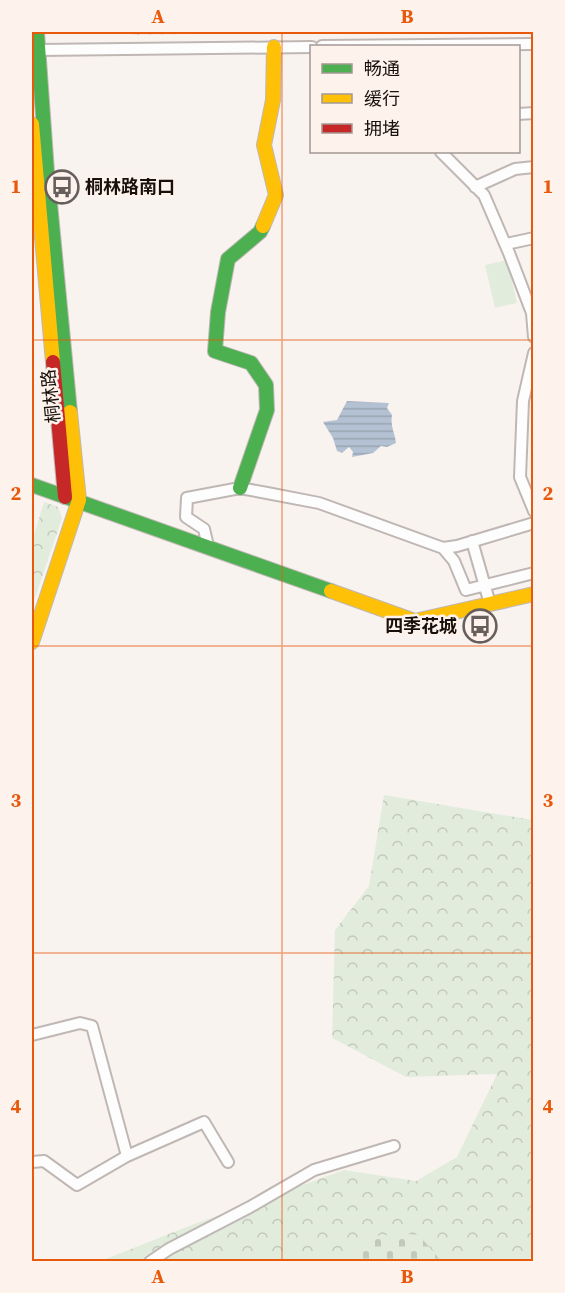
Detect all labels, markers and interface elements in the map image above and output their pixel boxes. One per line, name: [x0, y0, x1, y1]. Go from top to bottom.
text: A: [151, 2, 165, 30]
text: B: [400, 2, 414, 30]
legend: [310, 45, 520, 153]
text: 畅通: [364, 56, 400, 81]
text: 缓行: [364, 86, 400, 111]
text: 拥堵: [364, 116, 400, 141]
bus stop icon: 桐林路南口: [44, 169, 80, 205]
text: 1: [11, 172, 21, 200]
text: 1: [543, 172, 553, 200]
place label: 桐林路南口: [85, 174, 175, 199]
street label: 桐林路: [35, 368, 66, 424]
text: 2: [11, 479, 22, 507]
text: 2: [543, 479, 554, 507]
bus stop icon: 四季花城: [462, 608, 498, 644]
place label: 四季花城: [385, 613, 457, 638]
text: 3: [11, 786, 22, 814]
text: 3: [543, 786, 554, 814]
text: 4: [11, 1092, 22, 1120]
text: 4: [543, 1092, 554, 1120]
text: A: [151, 1262, 165, 1290]
text: B: [400, 1262, 414, 1290]

